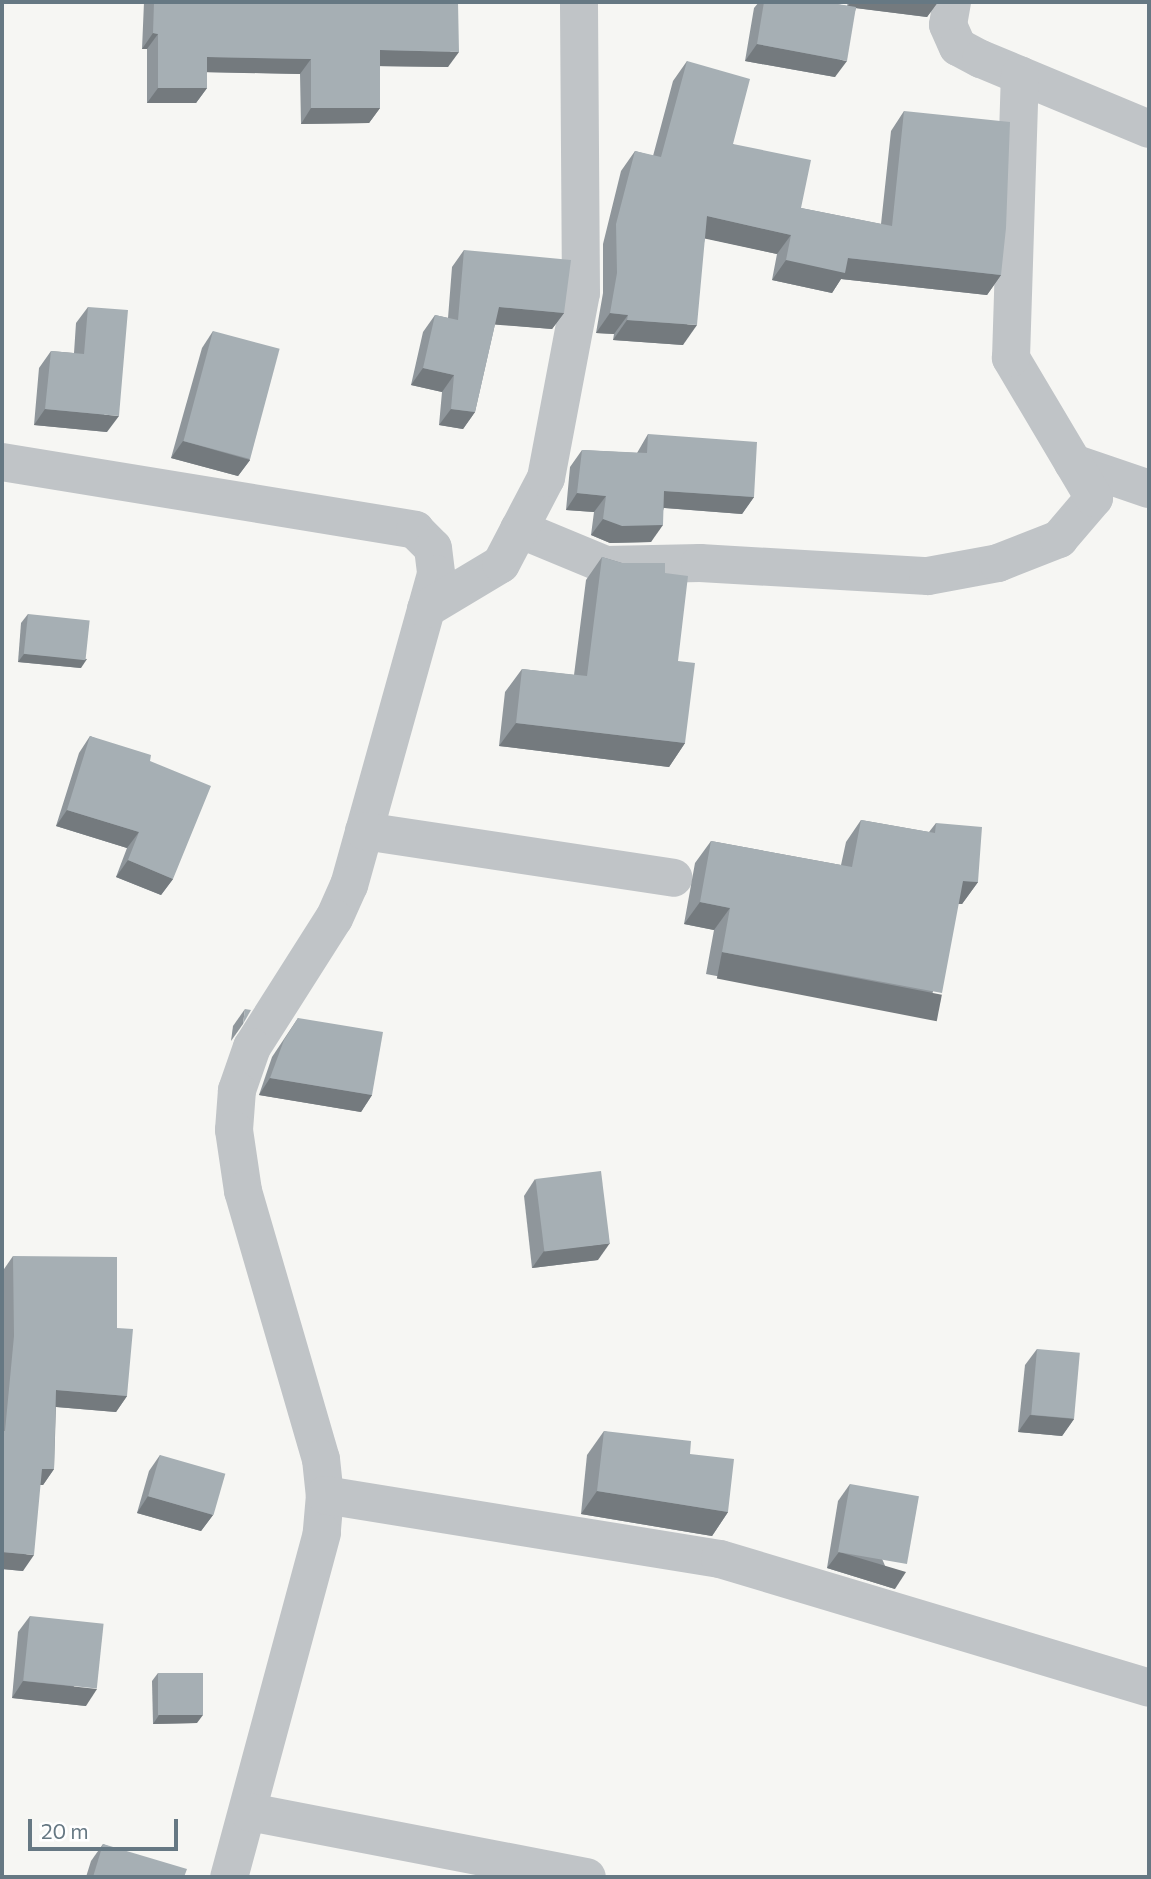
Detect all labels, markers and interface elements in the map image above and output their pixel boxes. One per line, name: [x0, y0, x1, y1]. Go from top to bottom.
scale bar: [32, 1806, 182, 1850]
text: 20 m: [41, 1818, 89, 1843]

